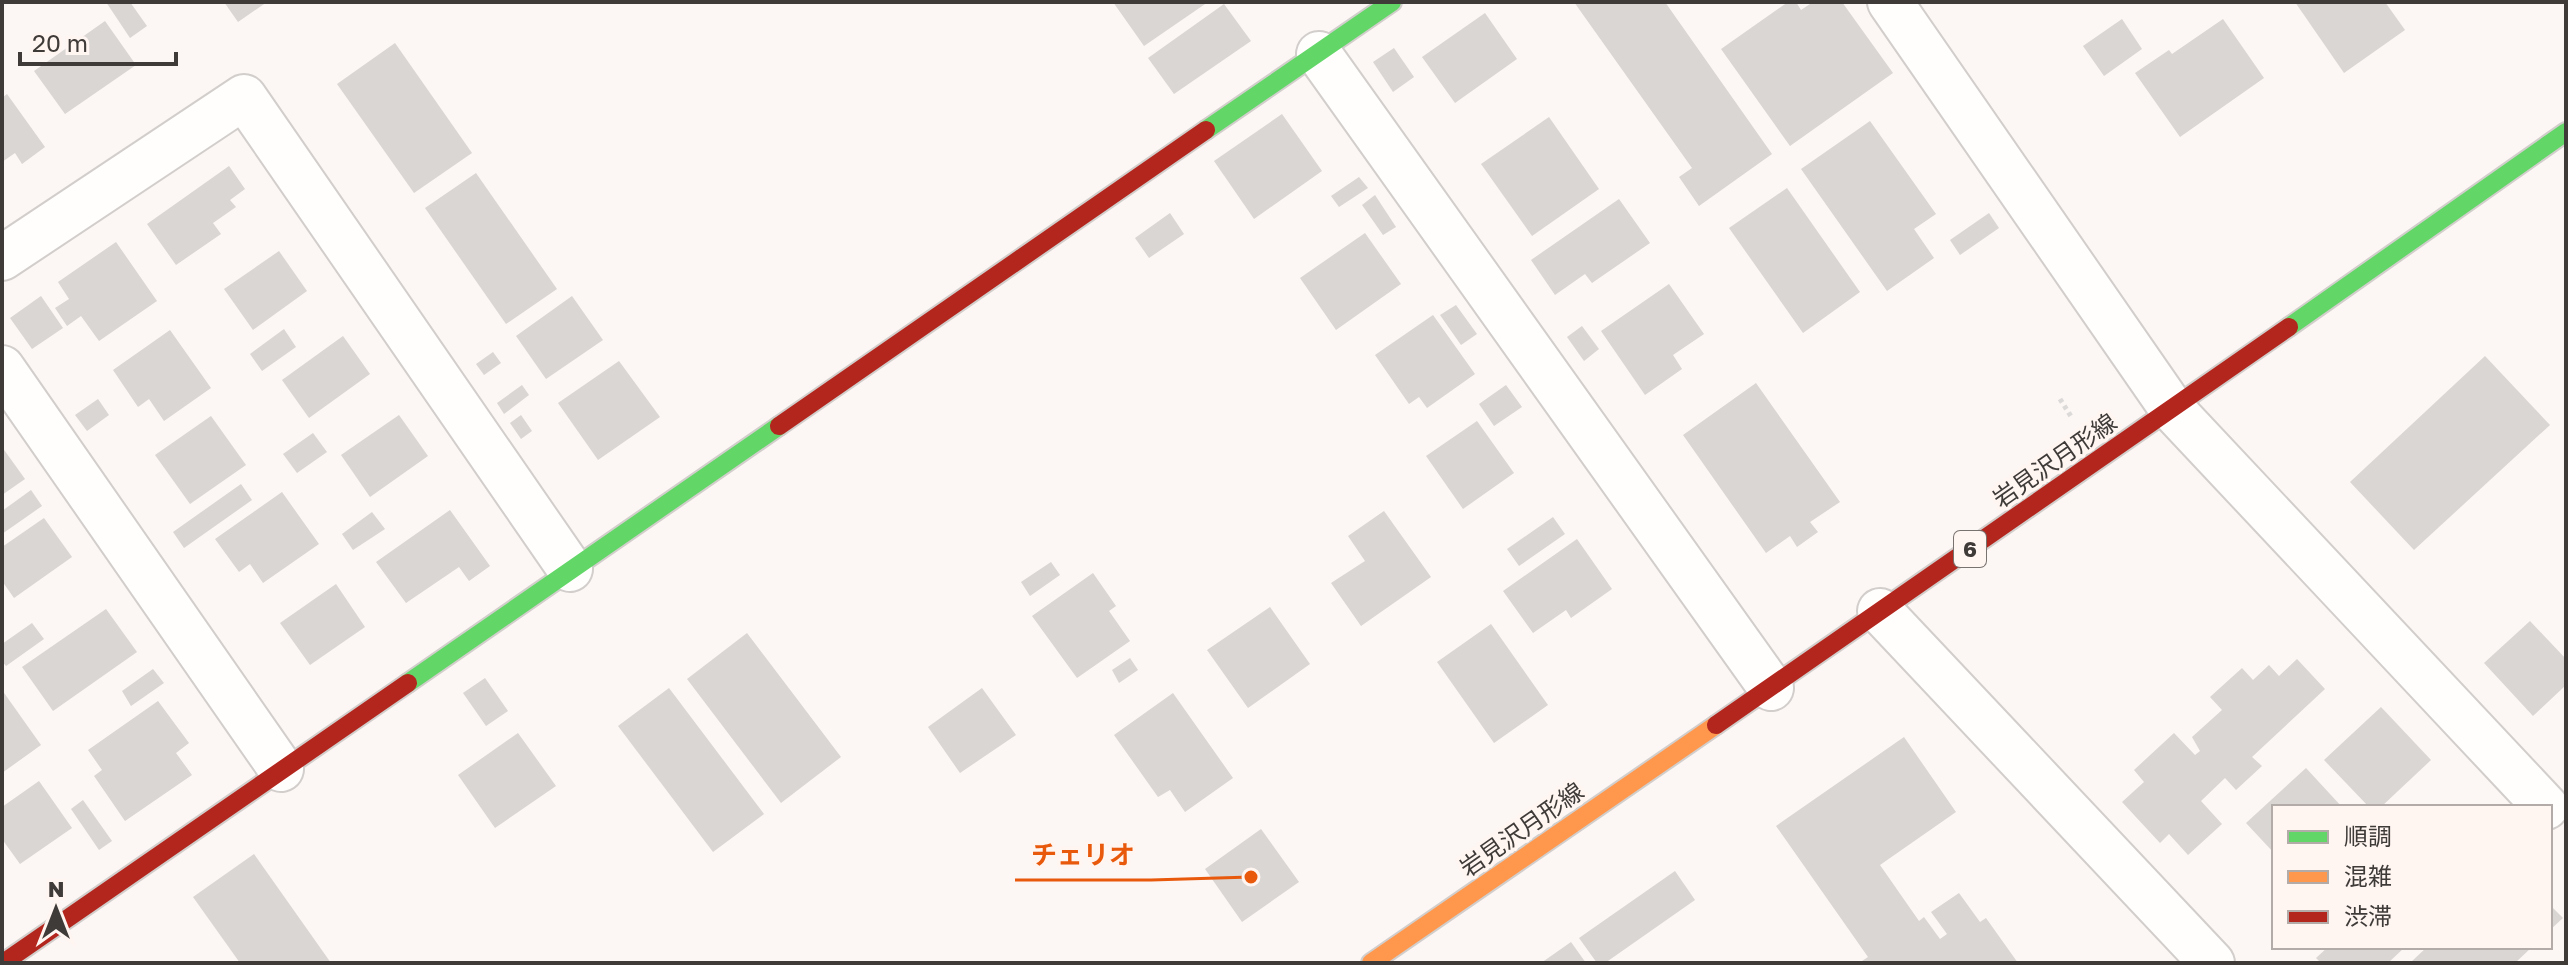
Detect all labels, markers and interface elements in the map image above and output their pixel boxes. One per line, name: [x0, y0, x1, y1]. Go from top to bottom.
scale bar: [20, 16, 176, 66]
text: 20 m: [32, 28, 88, 57]
street label: 岩見沢月形線: [1987, 407, 2121, 513]
road number: 6: [1954, 531, 1986, 567]
street label: 岩見沢月形線: [1454, 776, 1588, 882]
legend: [2272, 805, 2552, 949]
text: 順調: [2344, 821, 2392, 850]
callout: チェリオ: [1015, 830, 1151, 880]
text: チェリオ: [1031, 839, 1135, 870]
text: 混雑: [2344, 861, 2392, 890]
north arrow: [16, 869, 96, 949]
text: N: [48, 875, 64, 902]
text: 渋滞: [2344, 901, 2392, 930]

